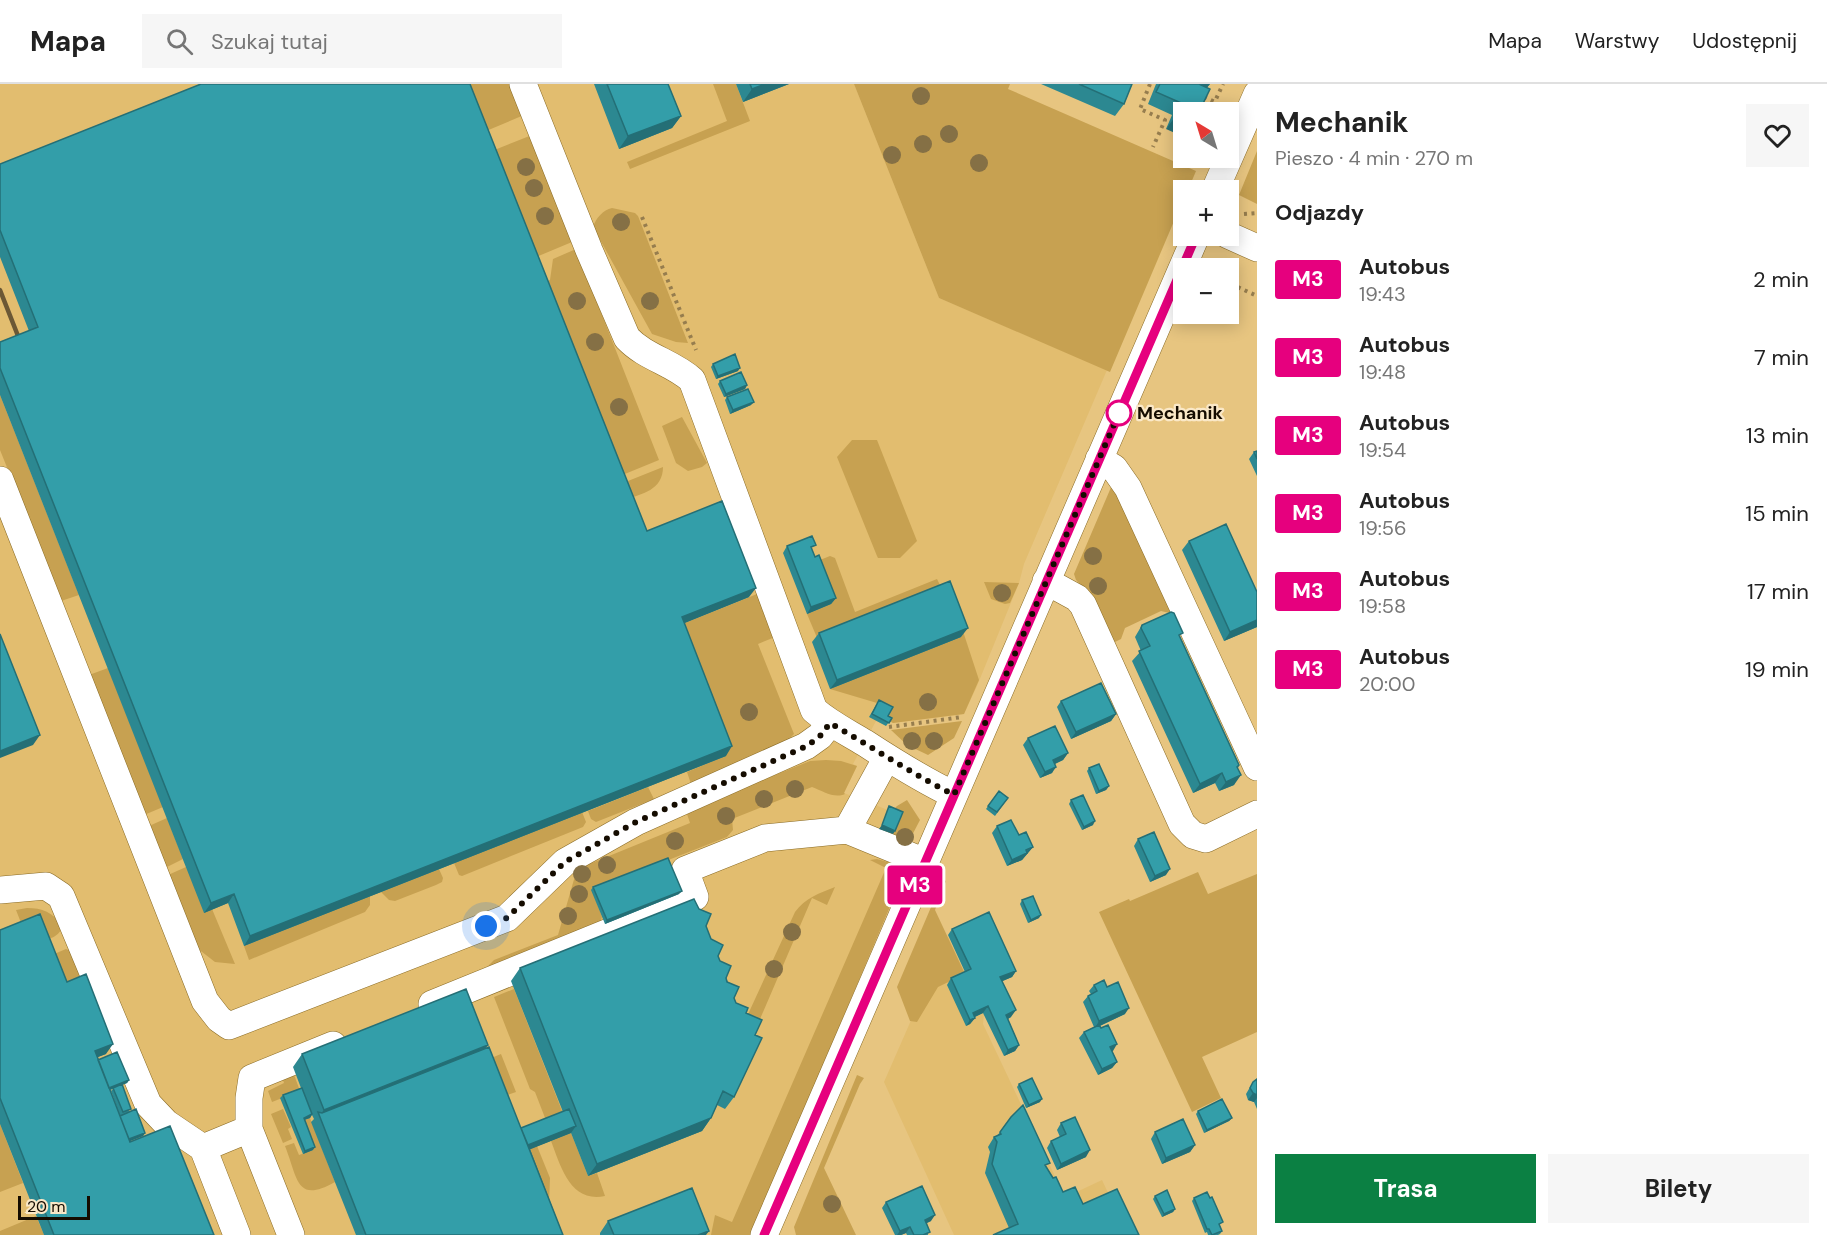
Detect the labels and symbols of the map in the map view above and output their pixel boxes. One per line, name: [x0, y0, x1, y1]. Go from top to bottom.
north arrow: [1173, 102, 1239, 168]
marker: Mechanik: [1106, 400, 1132, 426]
place label: Mechanik: [1137, 401, 1223, 425]
line badge: M3: [888, 866, 942, 904]
your location: [471, 911, 501, 941]
scale bar: [18, 1193, 90, 1220]

